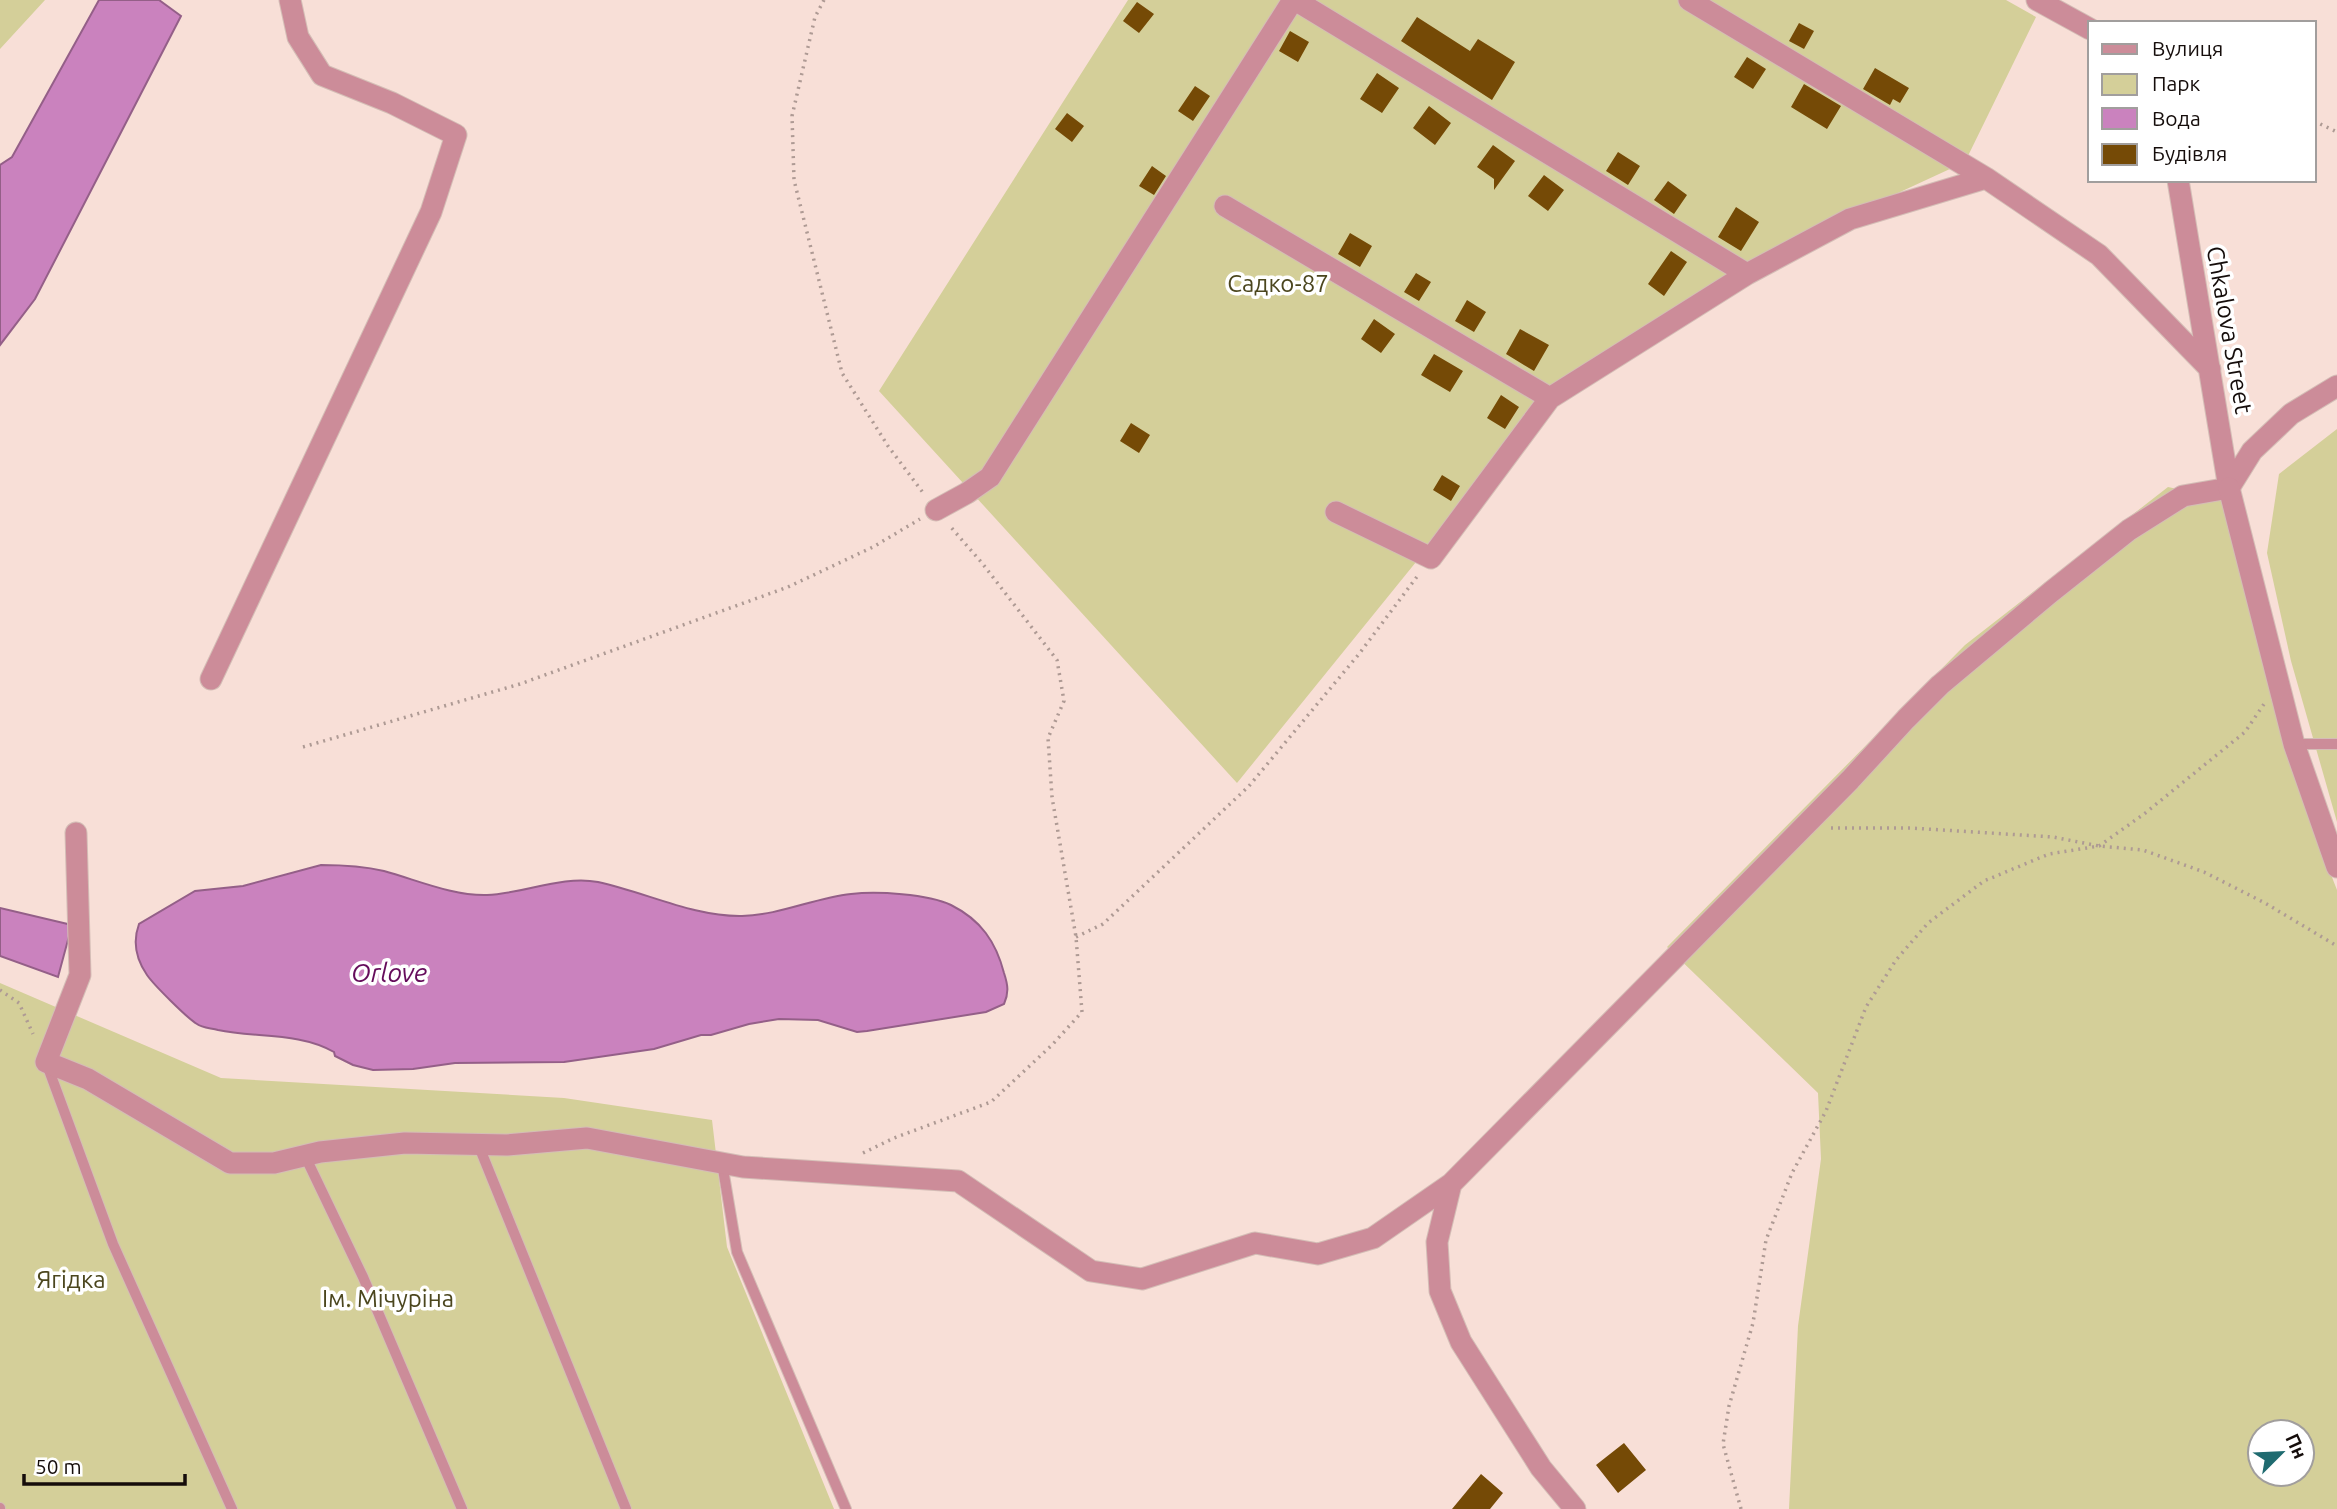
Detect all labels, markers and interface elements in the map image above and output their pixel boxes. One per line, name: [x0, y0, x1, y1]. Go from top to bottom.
legend: [2088, 21, 2316, 182]
text: Вулиця: [2152, 36, 2223, 60]
text: Парк: [2152, 71, 2201, 95]
text: Вода: [2152, 106, 2201, 130]
text: Будівля: [2152, 141, 2227, 165]
street label: Chkalova Street: [2201, 244, 2258, 416]
park label: Садко-87: [1227, 270, 1329, 297]
water label: Orlove: [351, 958, 427, 987]
park label: Ягідка: [36, 1266, 106, 1293]
park label: Ім. Мічуріна: [322, 1285, 454, 1312]
north arrow: [2246, 1418, 2316, 1488]
text: Пн: [2281, 1430, 2312, 1462]
scale bar: [24, 1442, 186, 1486]
text: 50 m: [35, 1454, 82, 1478]

